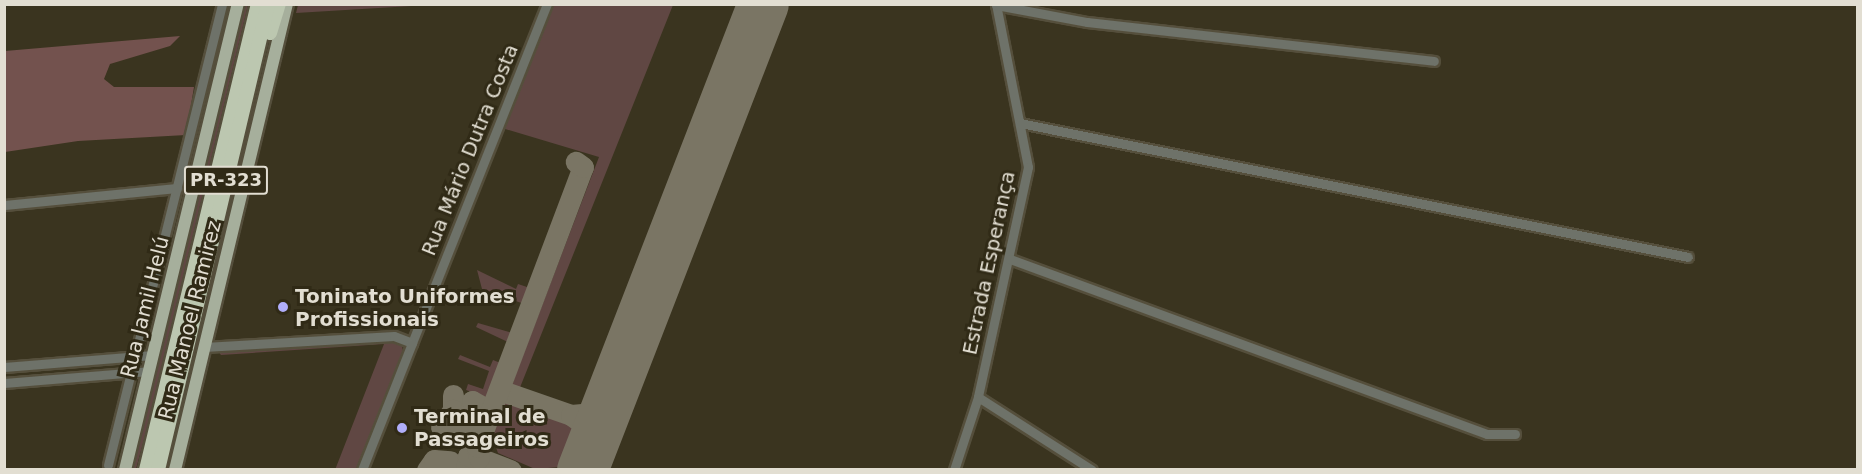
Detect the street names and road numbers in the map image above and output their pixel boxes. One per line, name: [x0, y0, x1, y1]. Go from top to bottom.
street label: Rua Mário Dutra Costa: [417, 41, 523, 259]
road number: PR-323: [182, 165, 270, 195]
street label: Estrada Esperança: [958, 169, 1020, 357]
street label: Rua Manoel Ramirez: [154, 218, 226, 422]
street label: Rua Jamil Helú: [116, 234, 174, 380]

